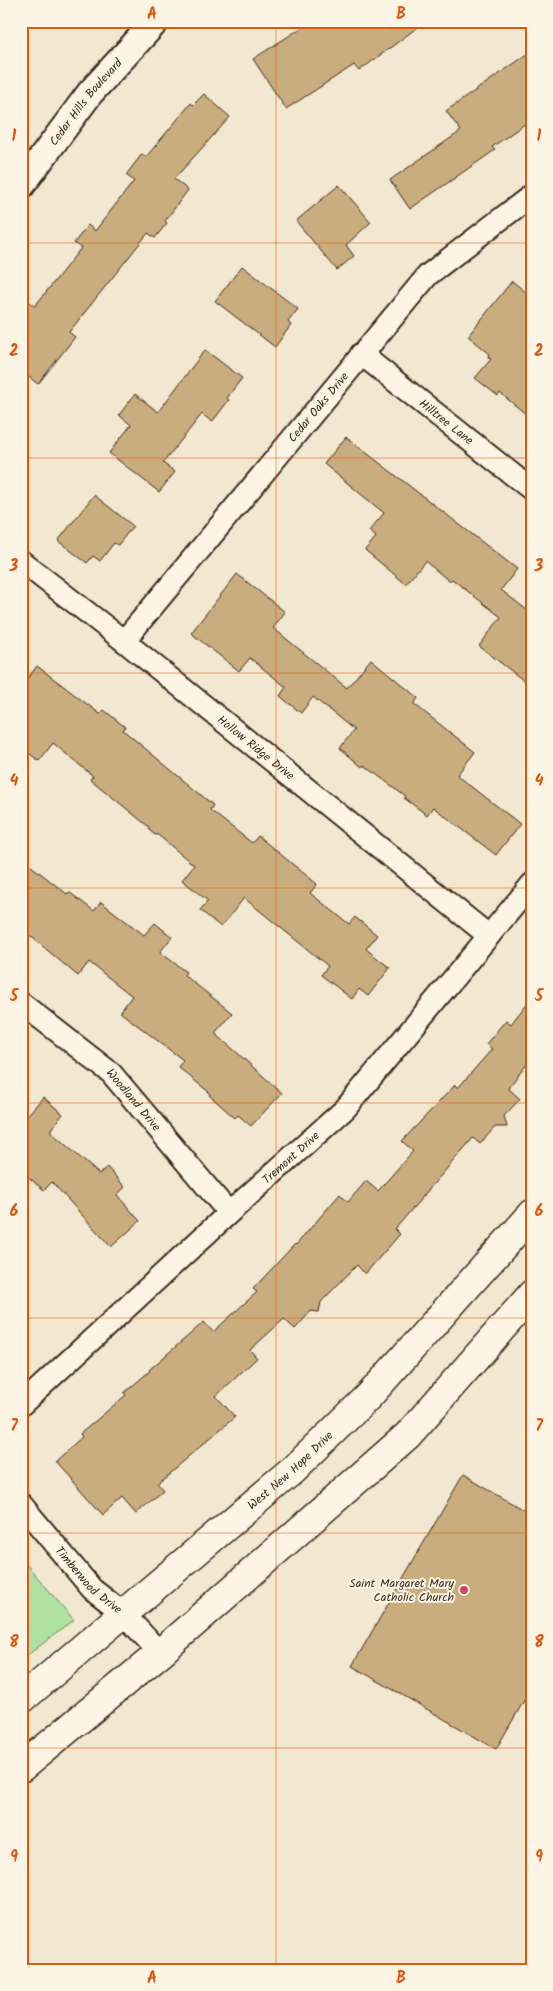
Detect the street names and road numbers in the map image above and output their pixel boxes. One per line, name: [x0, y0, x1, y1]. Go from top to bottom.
street label: Cedar Hills Boulevard: [44, 53, 127, 150]
street label: Cedar Oaks Drive: [283, 367, 354, 447]
street label: Hilltree Lane: [415, 394, 478, 450]
street label: Hollow Ridge Drive: [213, 710, 299, 785]
street label: Woodland Drive: [101, 1064, 166, 1136]
street label: Tremont Drive: [258, 1126, 324, 1189]
street label: West New Hope Drive: [243, 1426, 338, 1514]
street label: Timberwood Drive: [50, 1542, 127, 1619]

